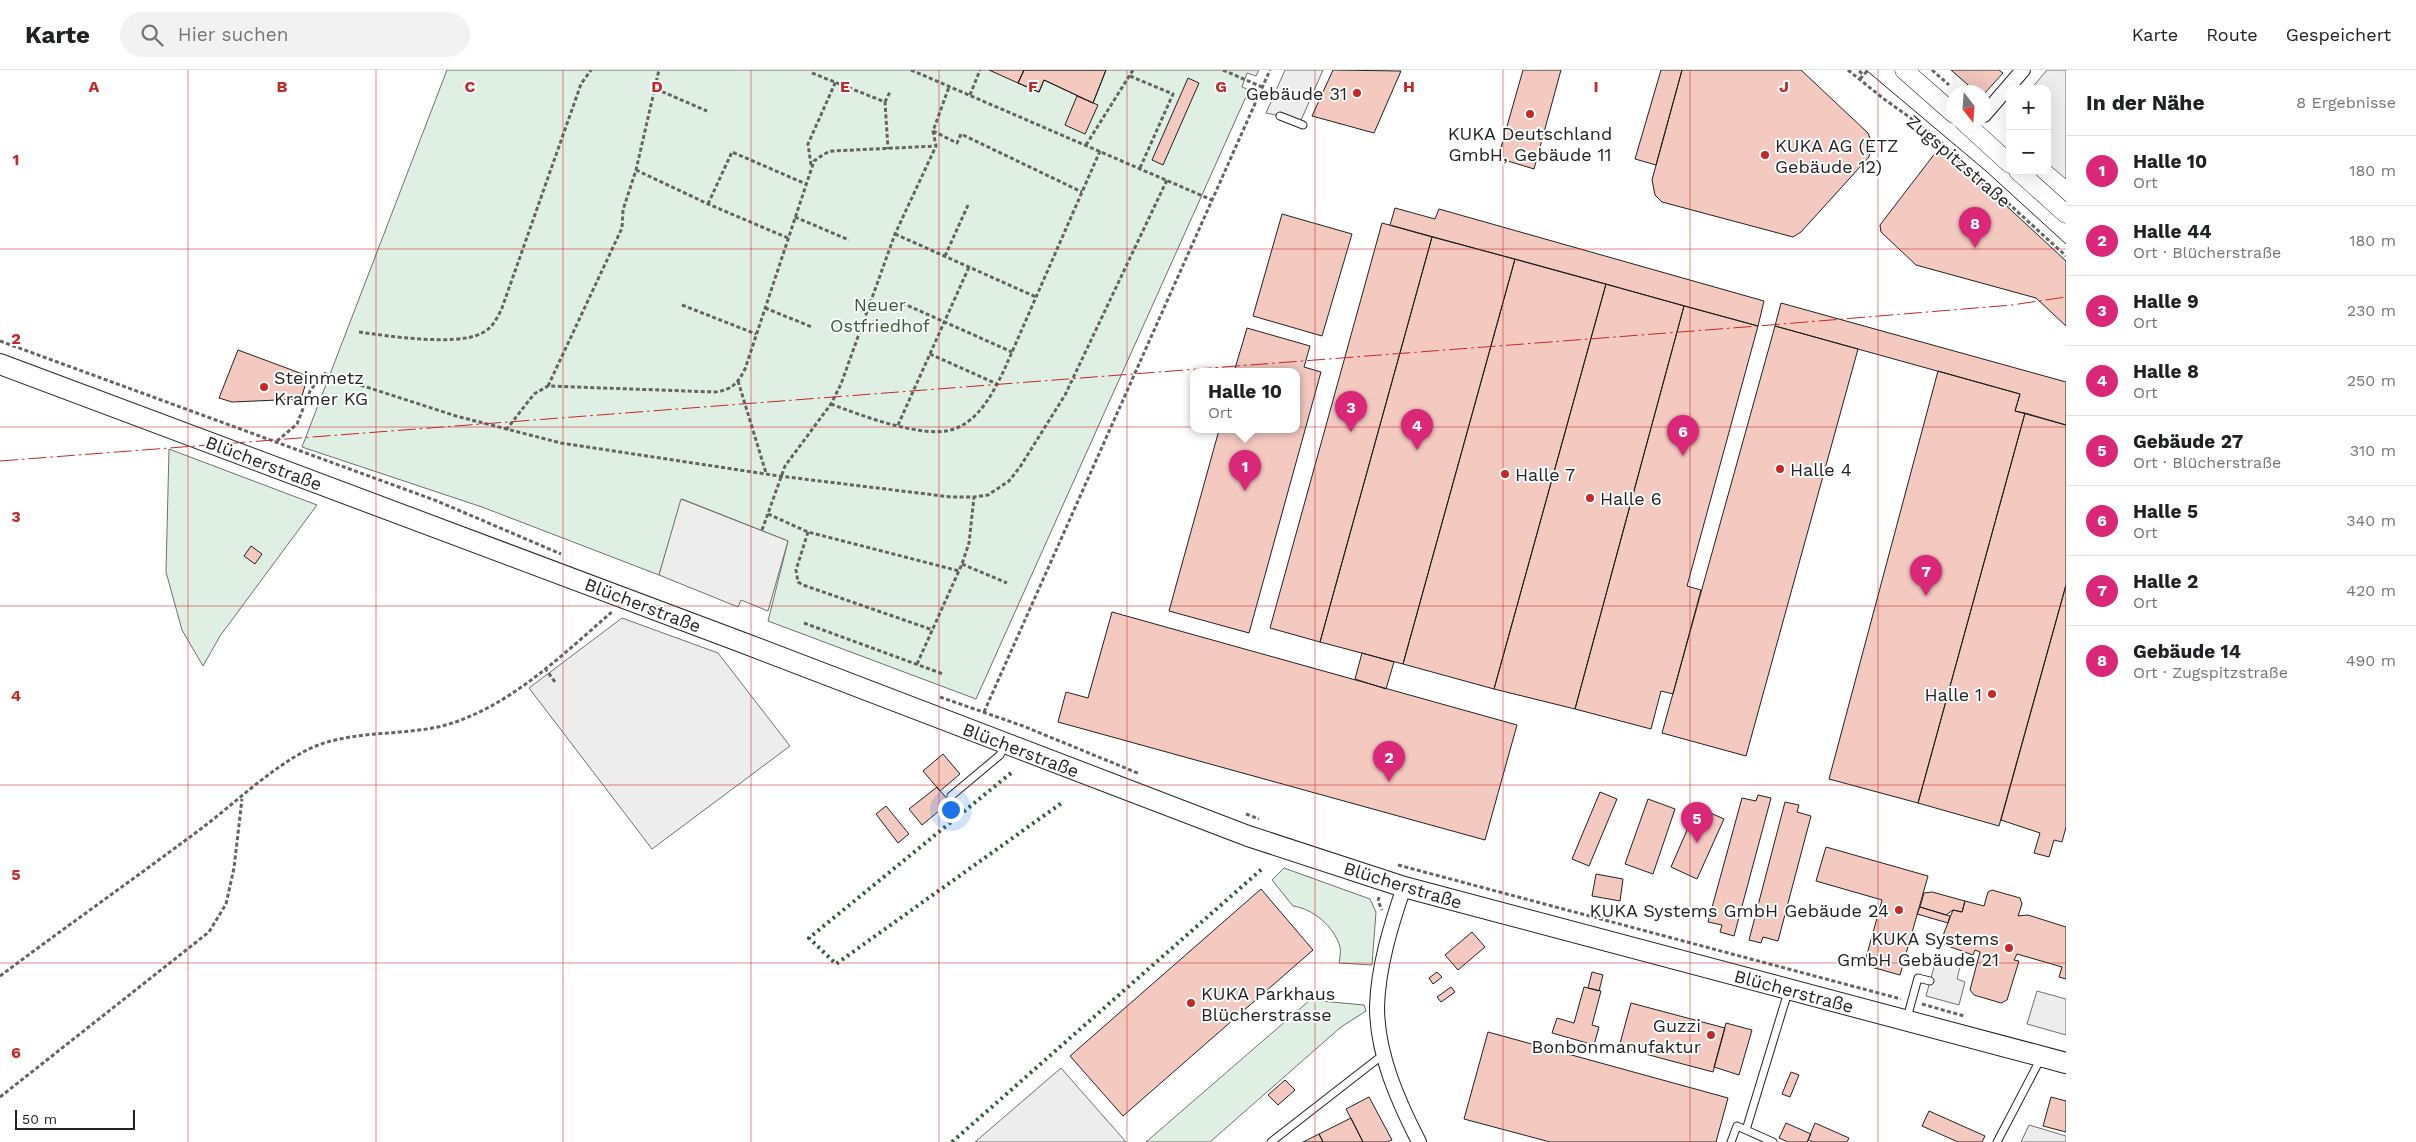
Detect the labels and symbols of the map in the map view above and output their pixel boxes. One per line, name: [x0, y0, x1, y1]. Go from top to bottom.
text: A: [89, 77, 100, 96]
text: B: [277, 77, 288, 96]
text: C: [465, 77, 476, 96]
text: D: [651, 77, 663, 96]
text: E: [840, 77, 850, 96]
text: F: [1028, 77, 1038, 96]
text: G: [1215, 77, 1227, 96]
text: H: [1403, 77, 1415, 96]
text: I: [1593, 77, 1599, 96]
text: J: [1779, 77, 1789, 96]
place label: Gebäude 31: [1246, 83, 1347, 104]
north arrow: [1946, 85, 1991, 130]
marker: Gebäude 31: [1351, 87, 1363, 99]
marker: KUKA Deutschland GmbH, Gebäude 11: [1524, 108, 1536, 120]
street label: Zugspitzstraße: [1903, 110, 2015, 212]
place label: KUKA Deutschland GmbH, Gebäude 11: [1448, 123, 1612, 165]
place label: KUKA AG (ETZ Gebäude 12): [1775, 135, 1898, 177]
marker: KUKA AG (ETZ Gebäude 12): [1759, 149, 1771, 161]
text: 1: [13, 150, 19, 169]
pin: 8: [1959, 207, 1991, 248]
park label: Neuer Ostfriedhof: [830, 294, 930, 336]
text: 2: [11, 329, 21, 348]
place label: Steinmetz Kramer KG: [274, 367, 368, 409]
marker: Steinmetz Kramer KG: [258, 381, 270, 393]
pin: 3: [1335, 391, 1367, 432]
pin: 4: [1401, 409, 1433, 450]
pin: 6: [1667, 415, 1699, 456]
street label: Blücherstraße: [203, 431, 325, 495]
pin: 1: [1229, 450, 1261, 491]
place label: Halle 4: [1790, 459, 1852, 480]
marker: Halle 4: [1774, 463, 1786, 475]
place label: Halle 7: [1515, 464, 1575, 485]
marker: Halle 7: [1499, 468, 1511, 480]
place label: Halle 6: [1600, 488, 1662, 509]
marker: Halle 6: [1584, 492, 1596, 504]
text: 3: [11, 507, 21, 526]
pin: 7: [1910, 555, 1942, 596]
street label: Blücherstraße: [582, 573, 704, 637]
place label: Halle 1: [1925, 684, 1982, 705]
text: 4: [11, 686, 21, 705]
marker: Halle 1: [1986, 688, 1998, 700]
street label: Blücherstraße: [960, 718, 1082, 782]
pin: 2: [1373, 741, 1405, 782]
your location: [938, 797, 964, 823]
pin: 5: [1681, 802, 1713, 843]
street label: Blücherstraße: [1341, 857, 1465, 913]
text: 5: [11, 865, 21, 884]
place label: KUKA Systems GmbH Gebäude 24: [1590, 900, 1889, 921]
marker: KUKA Systems GmbH Gebäude 24: [1893, 904, 1905, 916]
place label: KUKA Systems GmbH Gebäude 21: [1837, 928, 1999, 970]
marker: KUKA Systems GmbH Gebäude 21: [2003, 942, 2015, 954]
street label: Blücherstraße: [1732, 965, 1856, 1017]
place label: KUKA Parkhaus Blücherstrasse: [1201, 983, 1335, 1025]
marker: KUKA Parkhaus Blücherstrasse: [1185, 997, 1197, 1009]
place label: Guzzi Bonbonmanufaktur: [1532, 1015, 1701, 1057]
marker: Guzzi Bonbonmanufaktur: [1705, 1029, 1717, 1041]
text: 6: [11, 1043, 21, 1062]
scale bar: [15, 1107, 135, 1130]

